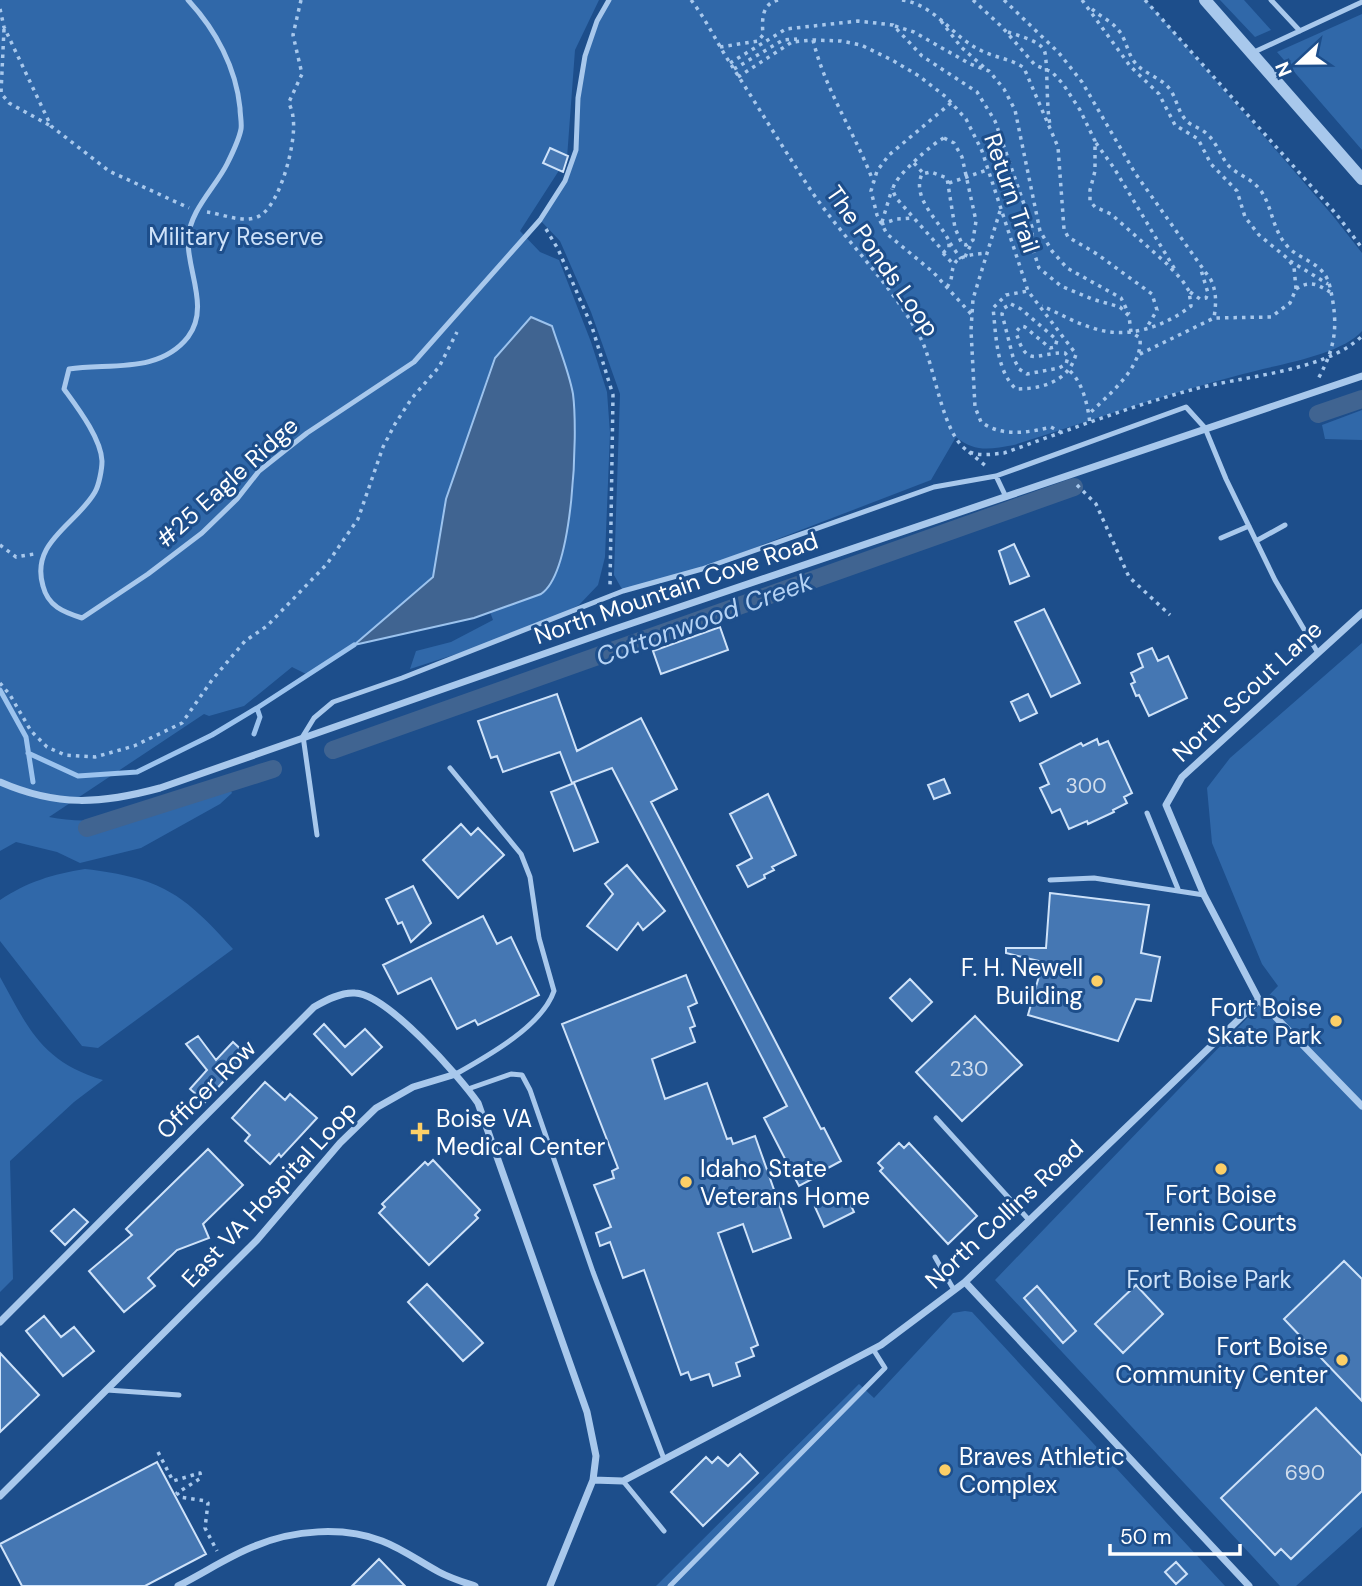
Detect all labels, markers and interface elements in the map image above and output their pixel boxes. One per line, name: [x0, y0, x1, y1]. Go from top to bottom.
north arrow: [1264, 28, 1334, 98]
text: N: [1270, 58, 1298, 80]
street label: Return Trail: [977, 129, 1047, 257]
street label: The Ponds Loop: [819, 179, 947, 343]
park label: Military Reserve: [148, 221, 324, 252]
street label: #25 Eagle Ridge: [149, 410, 305, 554]
street label: North Mountain Cove Road: [530, 525, 822, 651]
water label: Cottonwood Creek: [591, 564, 818, 674]
street label: North Scout Lane: [1166, 614, 1328, 768]
house number: 300: [1065, 772, 1107, 800]
place label: F. H. Newell Building: [961, 952, 1083, 1011]
marker: F. H. Newell Building: [1089, 973, 1105, 989]
place label: Fort Boise Skate Park: [1207, 992, 1322, 1051]
marker: Fort Boise Skate Park: [1328, 1013, 1344, 1029]
street label: Officer Row: [150, 1033, 262, 1145]
house number: 230: [950, 1055, 988, 1083]
street label: East VA Hospital Loop: [175, 1094, 363, 1294]
place label: Boise VA Medical Center: [436, 1103, 605, 1162]
marker: Boise VA Medical Center: [410, 1122, 430, 1142]
street label: North Collins Road: [918, 1133, 1090, 1295]
place label: Idaho State Veterans Home: [700, 1153, 870, 1212]
marker: Fort Boise Tennis Courts: [1213, 1161, 1229, 1177]
marker: Idaho State Veterans Home: [678, 1174, 694, 1190]
place label: Fort Boise Tennis Courts: [1145, 1179, 1297, 1238]
park label: Fort Boise Park: [1126, 1264, 1292, 1295]
place label: Fort Boise Community Center: [1115, 1331, 1328, 1390]
marker: Fort Boise Community Center: [1334, 1352, 1350, 1368]
place label: Braves Athletic Complex: [959, 1441, 1125, 1500]
house number: 690: [1285, 1459, 1325, 1487]
marker: Braves Athletic Complex: [937, 1462, 953, 1478]
scale bar: [1110, 1512, 1240, 1556]
text: 50 m: [1120, 1523, 1171, 1551]

